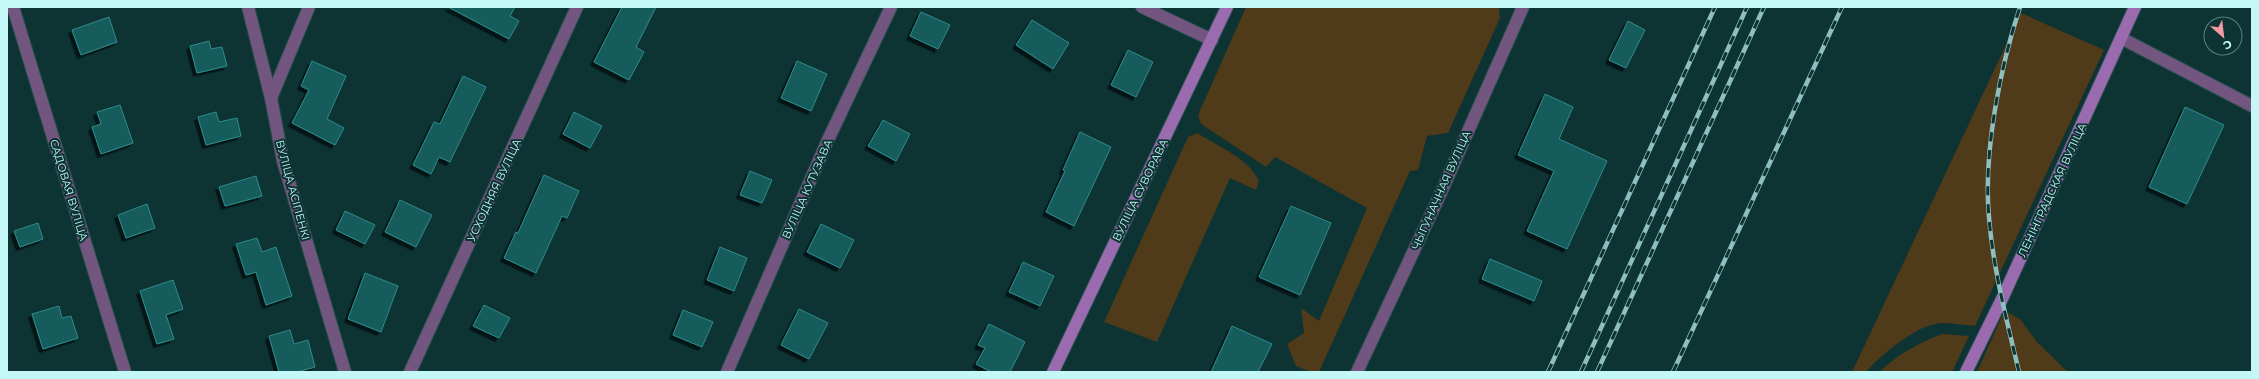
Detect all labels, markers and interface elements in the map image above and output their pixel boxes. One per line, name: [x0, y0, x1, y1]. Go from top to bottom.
north arrow: [2203, 16, 2243, 56]
text: С: [2221, 37, 2235, 53]
street label: ЛЕНІНГРАДСКАЯ ВУЛІЦА: [2015, 120, 2090, 259]
street label: ЧЫГУНАЧНАЯ ВУЛІЦА: [1408, 127, 1474, 252]
street label: УСХОДНЯЯ ВУЛІЦА: [464, 136, 524, 244]
street label: ВУЛІЦА КУТУЗАВА: [779, 136, 836, 241]
street label: ВУЛІЦА СУВОРАВА: [1109, 136, 1171, 243]
street label: САДОВАЯ ВУЛІЦА: [47, 137, 91, 243]
street label: ВУЛІЦА АСІПЕНКІ: [273, 138, 313, 242]

